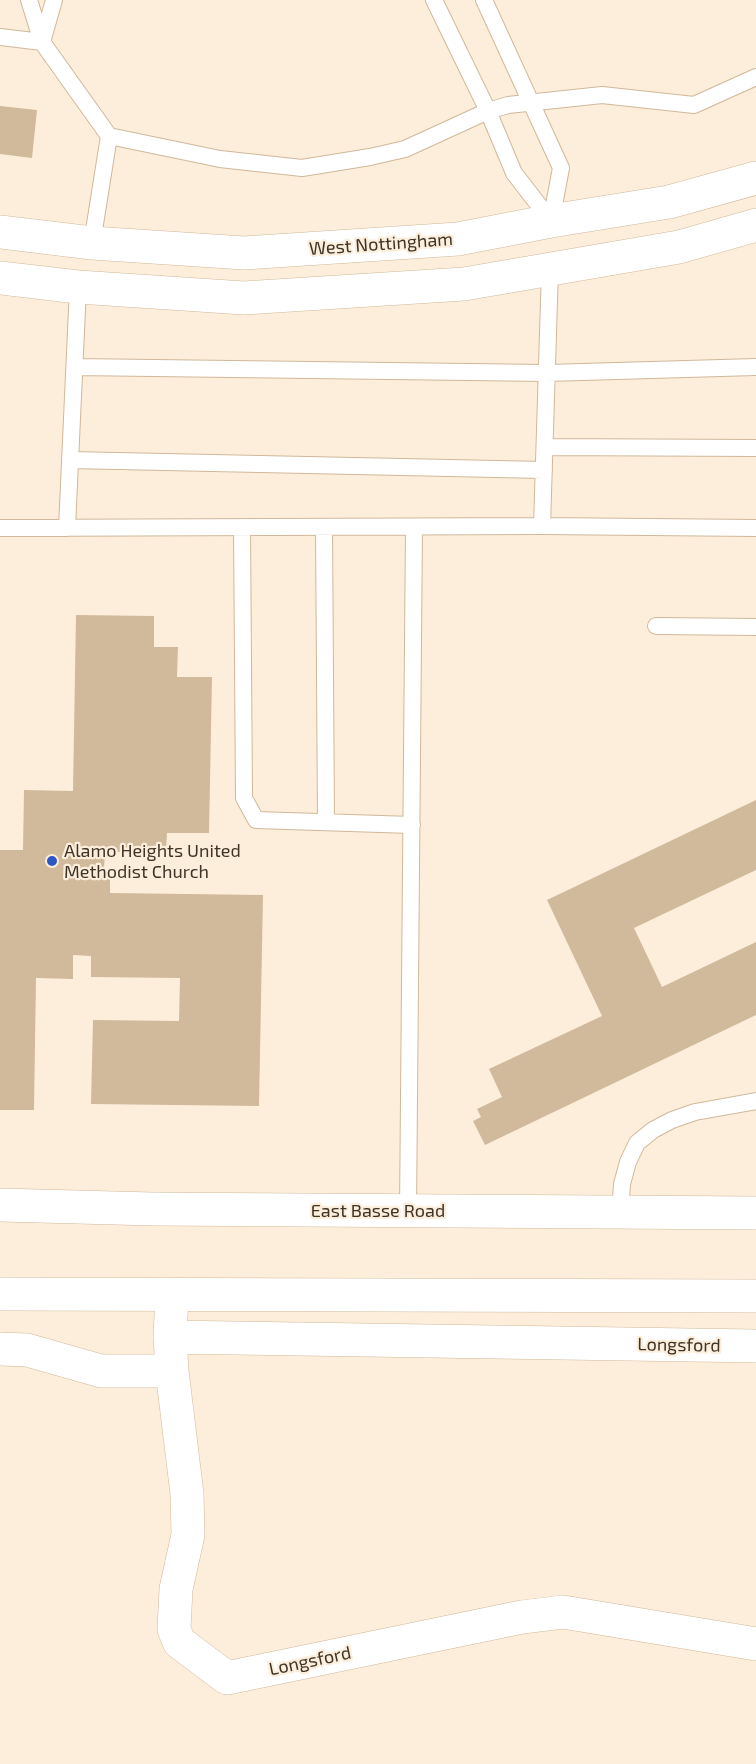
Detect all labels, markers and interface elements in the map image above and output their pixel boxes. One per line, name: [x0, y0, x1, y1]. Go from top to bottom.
street label: West Nottingham: [308, 228, 454, 260]
place label: Alamo Heights United Methodist Church: [64, 840, 241, 882]
marker: Alamo Heights United Methodist Church: [45, 854, 59, 868]
street label: East Basse Road: [311, 1200, 445, 1222]
street label: Longsford: [637, 1333, 721, 1357]
street label: Longsford: [267, 1642, 353, 1680]

